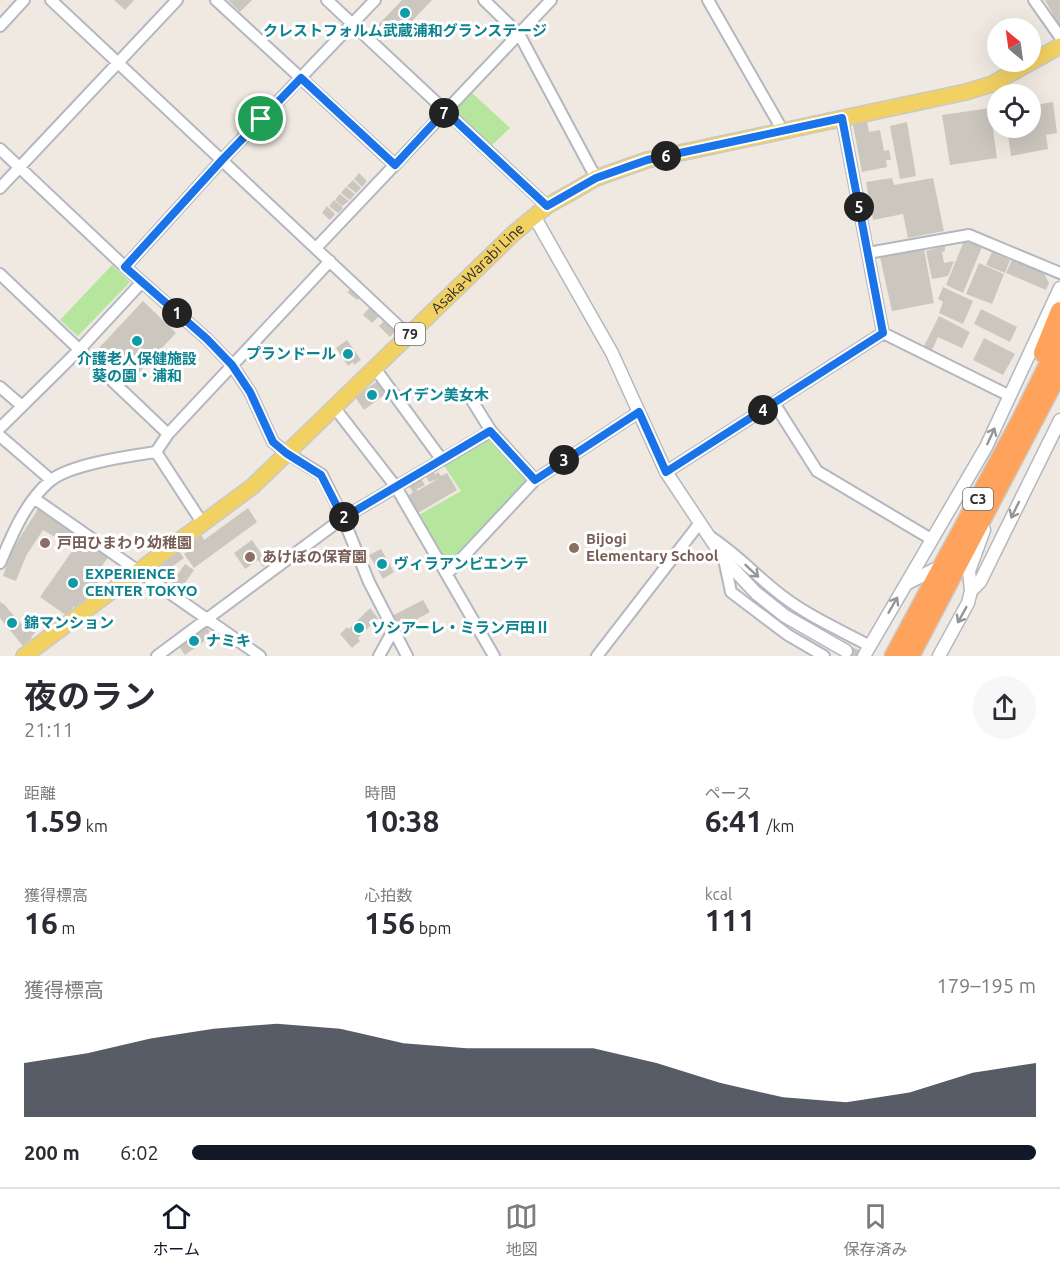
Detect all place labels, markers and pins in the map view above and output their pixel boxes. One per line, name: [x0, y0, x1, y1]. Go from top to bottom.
marker: クレストフォルム武蔵浦和グランステージ: [398, 6, 412, 20]
place label: クレストフォルム武蔵浦和グランステージ: [263, 22, 547, 39]
pin: [235, 93, 286, 144]
pin: 7: [429, 98, 459, 128]
pin: 6: [651, 141, 681, 171]
pin: 5: [844, 192, 874, 222]
pin: 1: [162, 298, 192, 328]
marker: 介護老人保健施設 葵の園・浦和: [130, 334, 144, 348]
place label: プランドール: [246, 345, 336, 362]
marker: プランドール: [341, 347, 355, 361]
place label: 介護老人保健施設 葵の園・浦和: [77, 350, 197, 384]
place label: ハイデン美女木: [384, 386, 489, 403]
marker: ハイデン美女木: [365, 388, 379, 402]
pin: 4: [748, 395, 778, 425]
pin: 3: [549, 445, 579, 475]
pin: 2: [329, 502, 359, 532]
place label: Bijogi Elementary School: [586, 530, 719, 564]
place label: 戸田ひまわり幼稚園: [57, 534, 192, 551]
marker: 戸田ひまわり幼稚園: [38, 536, 52, 550]
marker: Bijogi Elementary School: [567, 541, 581, 555]
place label: あけぼの保育園: [262, 548, 367, 565]
marker: あけぼの保育園: [243, 550, 257, 564]
place label: ヴィラアンビエンテ: [394, 555, 528, 572]
marker: ヴィラアンビエンテ: [375, 557, 389, 571]
place label: EXPERIENCE CENTER TOKYO: [85, 565, 198, 599]
marker: EXPERIENCE CENTER TOKYO: [66, 576, 80, 590]
place label: 錦マンション: [24, 614, 114, 631]
marker: 錦マンション: [5, 616, 19, 630]
place label: ソシアーレ・ミラン戸田Ⅱ: [371, 619, 550, 636]
marker: ソシアーレ・ミラン戸田Ⅱ: [352, 621, 366, 635]
place label: ナミキ: [206, 632, 251, 649]
marker: ナミキ: [187, 634, 201, 648]

